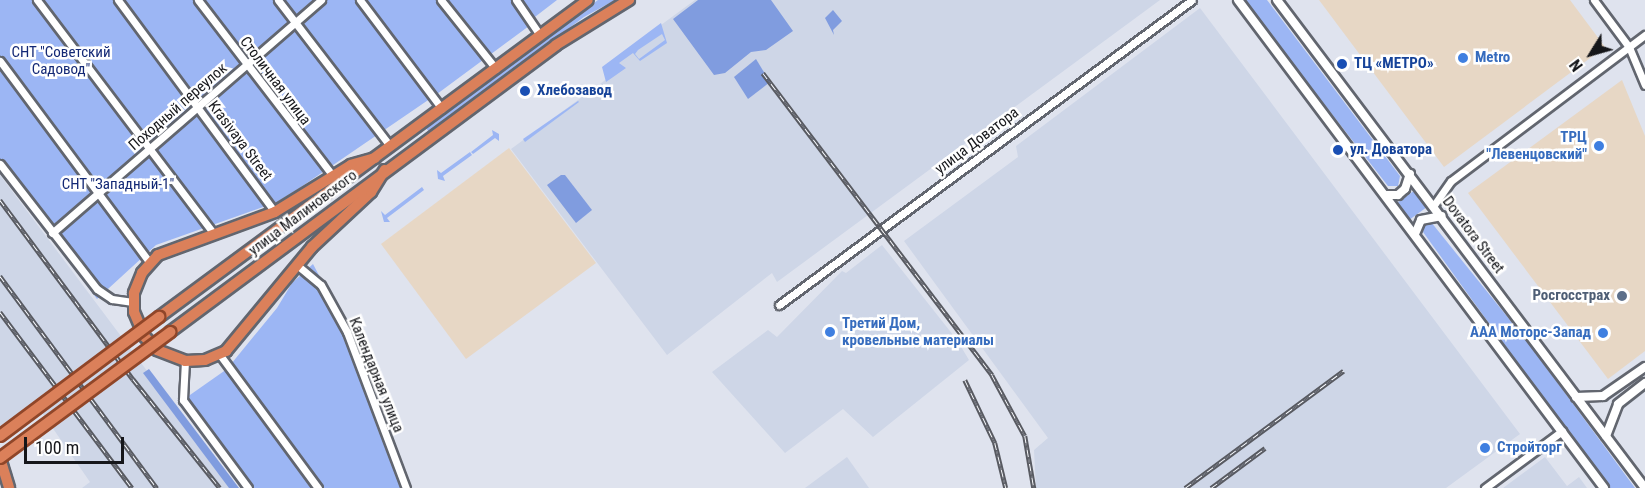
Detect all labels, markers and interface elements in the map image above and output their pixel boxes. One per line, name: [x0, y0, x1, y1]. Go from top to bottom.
north arrow: [1561, 24, 1621, 84]
street label: Столичная улица: [236, 33, 314, 129]
park label: СНТ "Советский Садовод": [11, 43, 111, 78]
place label: Metro: [1475, 49, 1510, 67]
marker: Metro: [1456, 51, 1470, 65]
place label: ТЦ «МЕТРО»: [1354, 55, 1434, 73]
text: N: [1566, 56, 1587, 75]
marker: ТЦ «МЕТРО»: [1335, 57, 1349, 71]
street label: Походный переулок: [125, 59, 231, 155]
place label: Хлебозавод: [537, 82, 612, 100]
marker: Хлебозавод: [518, 84, 532, 98]
street label: Krasivaya Street: [204, 98, 276, 184]
street label: улица Доватора: [932, 104, 1022, 178]
place label: ТРЦ "Левенцовский": [1486, 128, 1587, 163]
marker: ТРЦ "Левенцовский": [1592, 139, 1606, 153]
place label: ул. Доватора: [1350, 141, 1432, 159]
marker: ул. Доватора: [1331, 143, 1345, 157]
street label: улица Малиновского: [245, 166, 361, 260]
park label: СНТ "Западный-1": [62, 176, 174, 194]
street label: Dovatora Street: [1438, 193, 1508, 277]
place label: Росгосстрах: [1532, 287, 1610, 305]
marker: Росгосстрах: [1615, 289, 1629, 303]
place label: Третий Дом, кровельные материалы: [842, 314, 994, 349]
street label: Календарная улица: [345, 315, 407, 435]
place label: ААА Моторс-Запад: [1470, 324, 1591, 342]
marker: Третий Дом, кровельные материалы: [823, 325, 837, 339]
marker: ААА Моторс-Запад: [1596, 326, 1610, 340]
scale bar: [27, 425, 128, 463]
text: 100 m: [35, 437, 79, 458]
place label: Стройторг: [1497, 439, 1562, 457]
marker: Стройторг: [1478, 441, 1492, 455]

